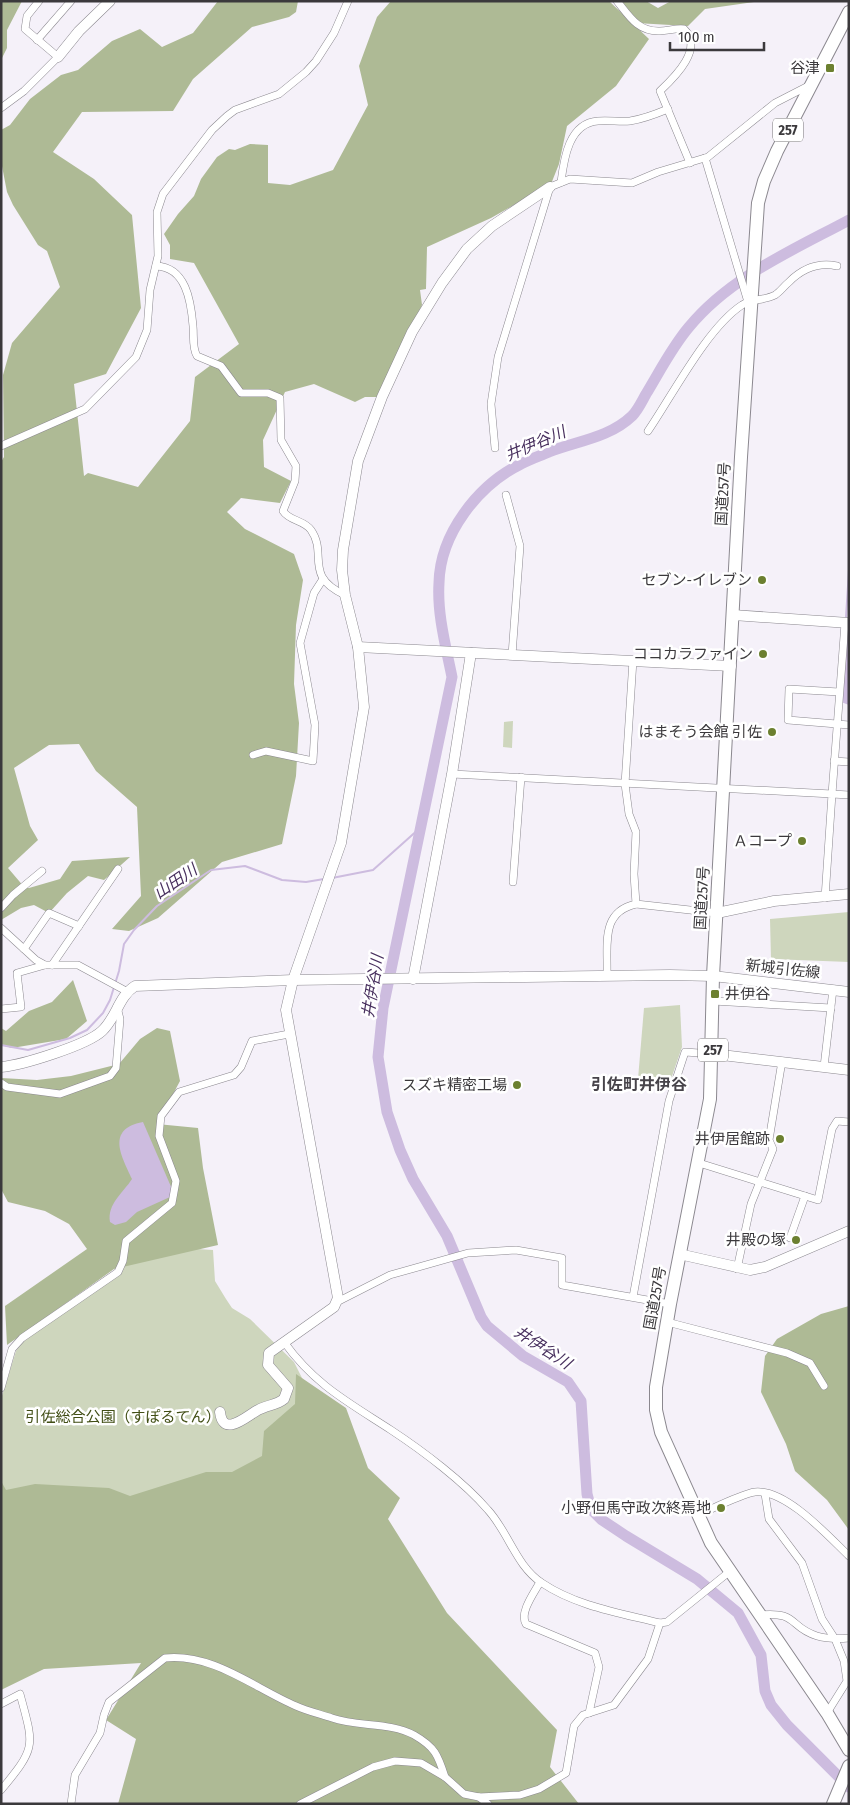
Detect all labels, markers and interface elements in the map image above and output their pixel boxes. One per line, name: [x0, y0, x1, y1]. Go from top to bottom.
scale bar: [670, 20, 764, 52]
text: 100 m: [678, 28, 715, 46]
place label: 谷津: [790, 59, 820, 77]
marker: 谷津: [824, 62, 836, 74]
road number: 257: [773, 118, 803, 142]
water label: 井伊谷川: [502, 421, 570, 465]
street label: 国道257号: [712, 461, 734, 527]
place label: セブン-イレブン: [641, 571, 752, 589]
marker: セブン-イレブン: [756, 574, 768, 586]
place label: ココカラファイン: [633, 645, 753, 663]
marker: ココカラファイン: [757, 648, 769, 660]
place label: はまそう会館 引佐: [638, 723, 762, 741]
marker: はまそう会館 引佐: [766, 726, 778, 738]
place label: Ａコープ: [733, 832, 792, 850]
marker: Ａコープ: [796, 835, 808, 847]
water label: 山田川: [150, 859, 202, 903]
street label: 国道257号: [691, 865, 713, 931]
water label: 井伊谷川: [358, 951, 387, 1019]
street label: 新城引佐線: [745, 956, 821, 982]
place label: 井伊谷: [725, 985, 770, 1003]
marker: 井伊谷: [709, 988, 721, 1000]
road number: 257: [698, 1038, 728, 1062]
district label: 引佐町井伊谷: [591, 1075, 687, 1094]
place label: スズキ精密工場: [402, 1076, 507, 1094]
marker: スズキ精密工場: [511, 1079, 523, 1091]
place label: 井伊居館跡: [695, 1130, 770, 1148]
marker: 井伊居館跡: [774, 1133, 786, 1145]
place label: 井殿の塚: [726, 1231, 786, 1249]
marker: 井殿の塚: [790, 1234, 802, 1246]
street label: 国道257号: [641, 1265, 669, 1331]
water label: 井伊谷川: [511, 1322, 576, 1374]
park label: 引佐総合公園（すぽるてん）: [25, 1408, 221, 1426]
place label: 小野但馬守政次終焉地: [561, 1499, 711, 1517]
marker: 小野但馬守政次終焉地: [715, 1502, 727, 1514]

